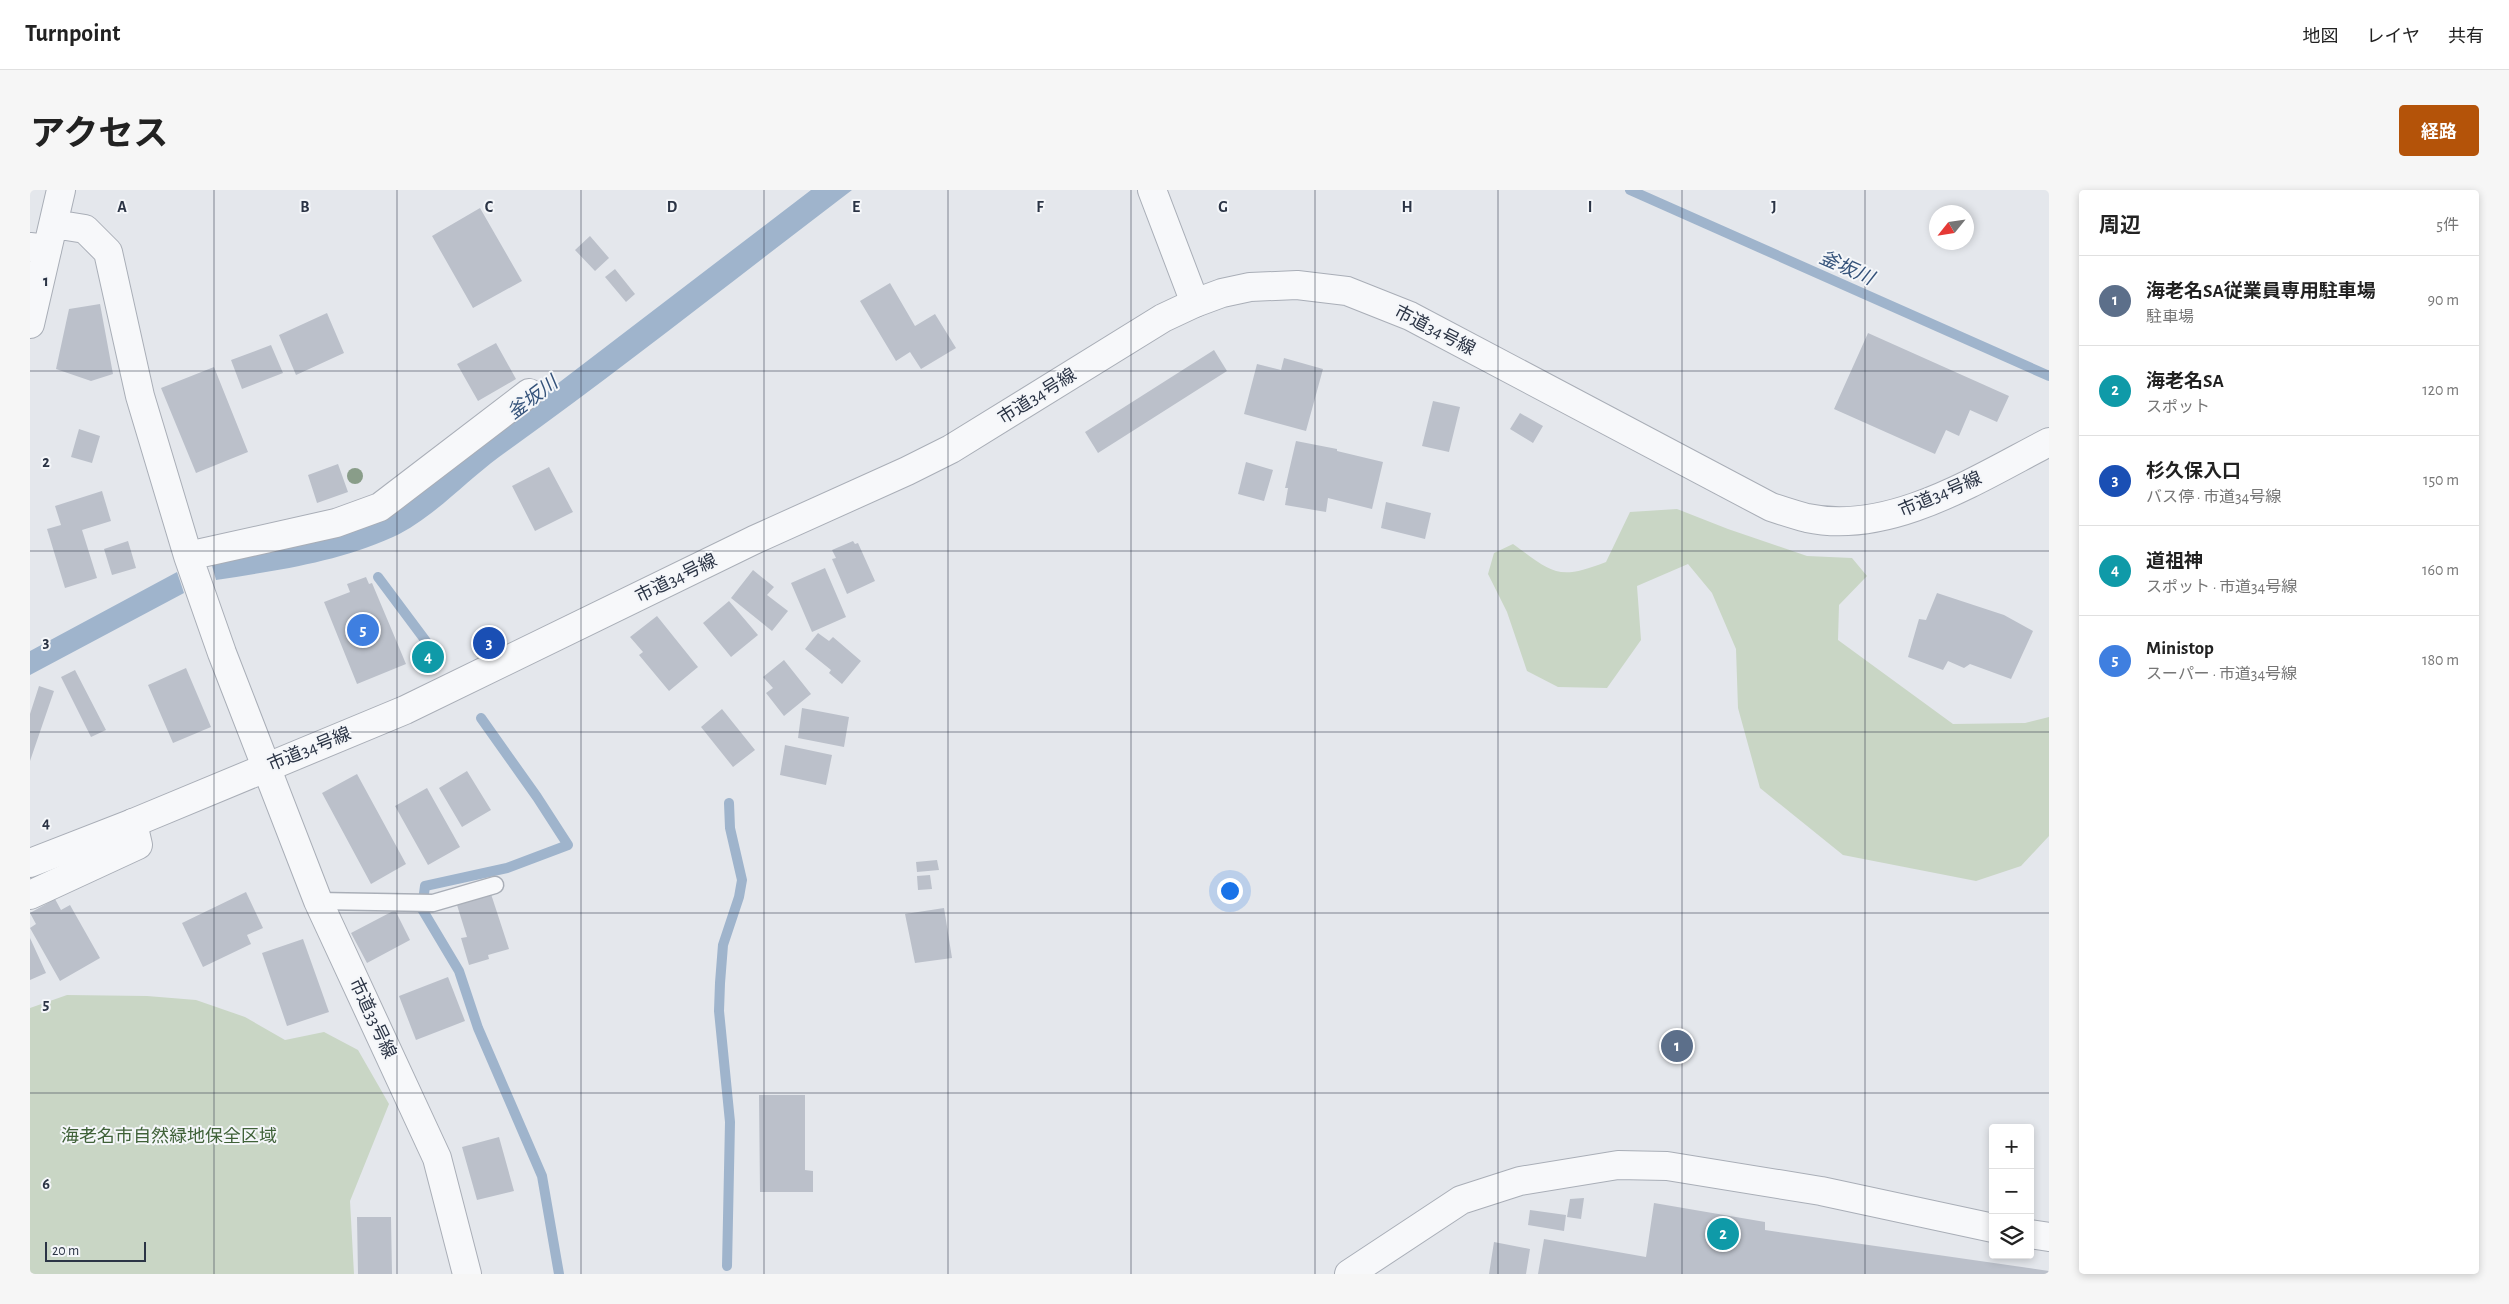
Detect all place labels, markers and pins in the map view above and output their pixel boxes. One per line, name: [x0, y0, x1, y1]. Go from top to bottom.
pin: 5: [347, 611, 379, 649]
pin: 3: [473, 624, 505, 662]
pin: 4: [412, 638, 444, 676]
pin: 1: [1661, 1027, 1693, 1065]
pin: 2: [1707, 1215, 1739, 1253]

